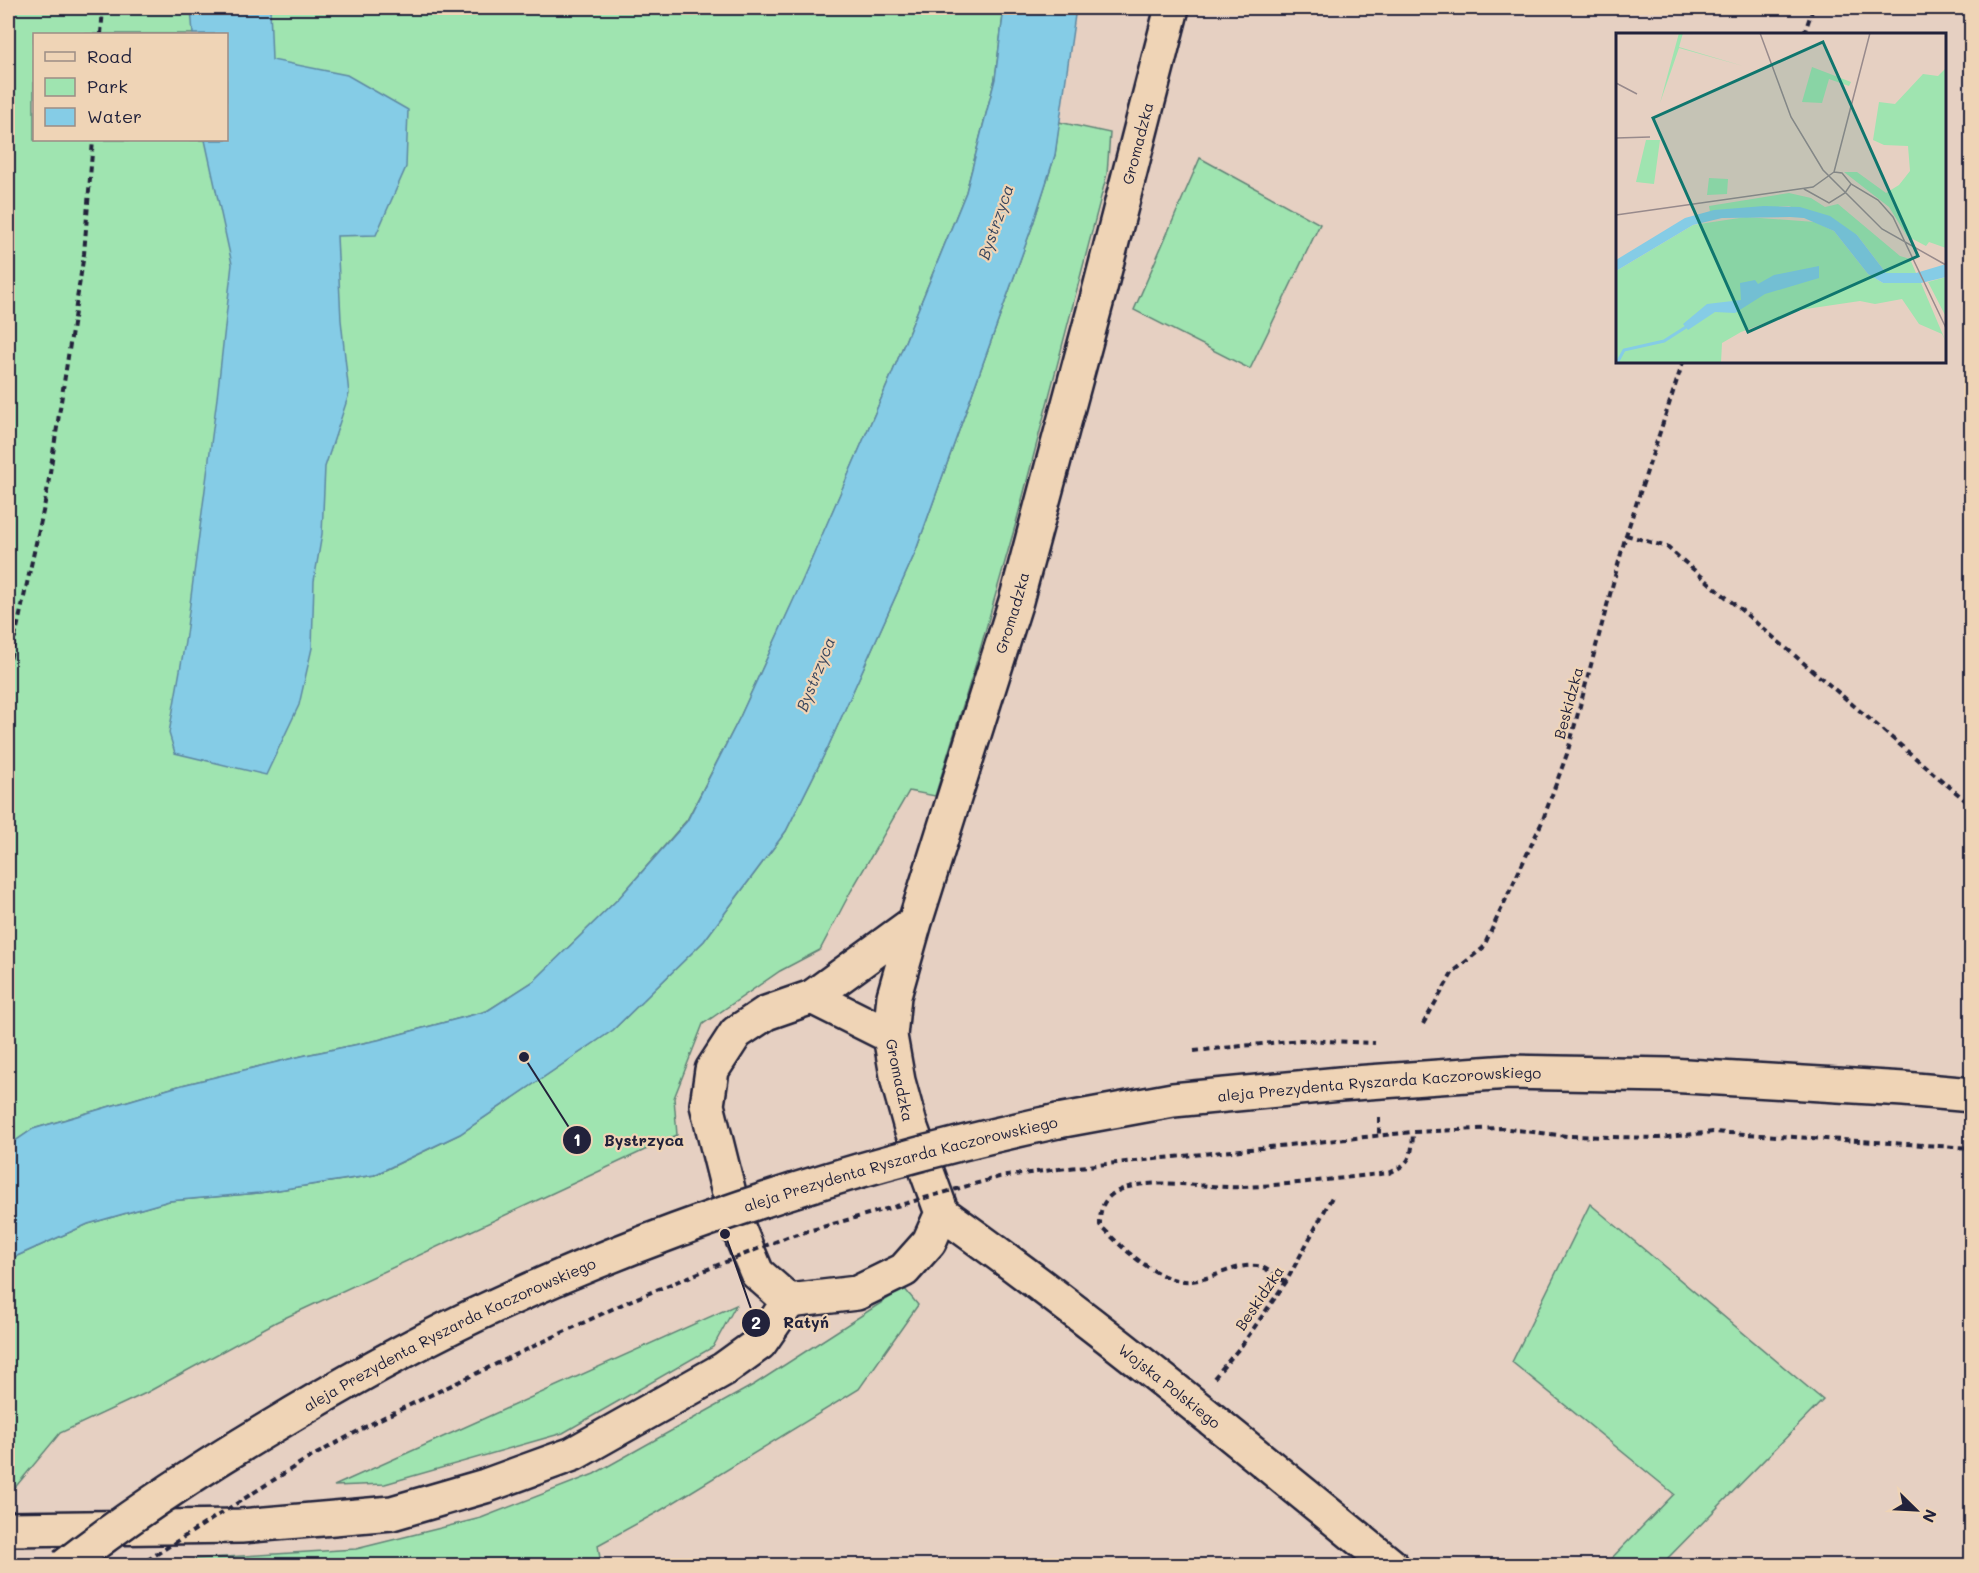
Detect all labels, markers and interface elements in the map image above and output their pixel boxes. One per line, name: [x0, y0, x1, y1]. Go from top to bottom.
legend: [33, 33, 228, 141]
inset map: [1616, 33, 1946, 363]
text: Road: [87, 44, 132, 68]
text: Park: [87, 74, 128, 98]
street label: Gromadzka: [1117, 100, 1157, 187]
text: Water: [87, 104, 142, 128]
water label: Bystrzyca: [972, 182, 1018, 262]
street label: Gromadzka: [990, 570, 1033, 656]
water label: Bystrzyca: [791, 634, 839, 714]
street label: Beskidzka: [1549, 665, 1587, 741]
street label: Gromadzka: [881, 1037, 919, 1123]
street label: aleja Prezydenta Ryszarda Kaczorowskiego: [1217, 1062, 1542, 1106]
street label: aleja Prezydenta Ryszarda Kaczorowskiego: [741, 1111, 1059, 1216]
callout: Bystrzyca: [562, 1123, 696, 1157]
text: 1: [573, 1127, 581, 1151]
text: Bystrzyca: [604, 1129, 684, 1150]
street label: aleja Prezydenta Ryszarda Kaczorowskiego: [299, 1253, 599, 1416]
street label: Beskidzka: [1230, 1262, 1288, 1334]
callout: Ratyń: [741, 1306, 841, 1340]
text: 2: [751, 1310, 761, 1334]
text: Ratyń: [783, 1311, 829, 1332]
street label: Wojska Polskiego: [1115, 1339, 1225, 1433]
north arrow: [1886, 1480, 1946, 1540]
text: N: [1918, 1506, 1942, 1526]

